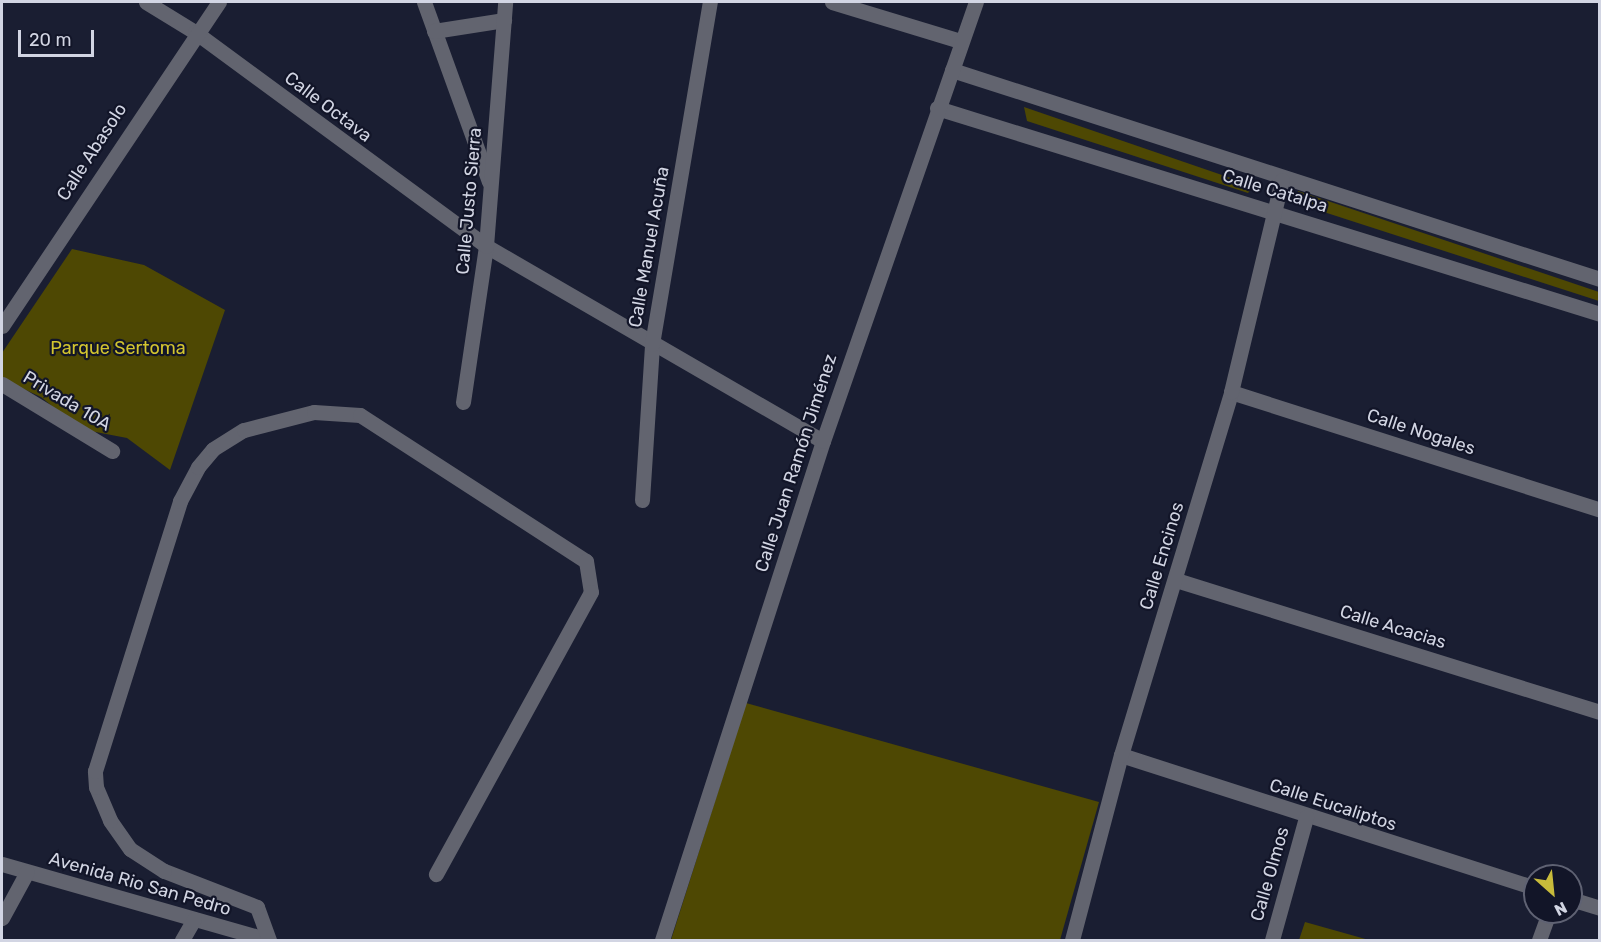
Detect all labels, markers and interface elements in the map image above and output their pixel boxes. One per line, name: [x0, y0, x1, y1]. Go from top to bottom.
scale bar: [21, 18, 98, 56]
text: 20 m: [29, 29, 71, 51]
street label: Calle Octava: [280, 67, 376, 147]
street label: Calle Abasolo: [52, 99, 132, 205]
street label: Calle Justo Sierra: [452, 127, 486, 275]
street label: Calle Manuel Acuña: [624, 165, 674, 329]
street label: Calle Catalpa: [1220, 165, 1330, 217]
park label: Parque Sertoma: [50, 337, 186, 359]
street label: Calle Juan Ramón Jiménez: [751, 351, 841, 575]
street label: Privada 10A: [19, 366, 115, 436]
street label: Calle Nogales: [1364, 404, 1478, 460]
street label: Calle Encinos: [1135, 499, 1189, 613]
street label: Calle Acacias: [1337, 601, 1449, 653]
street label: Calle Eucaliptos: [1267, 774, 1399, 836]
street label: Calle Olmos: [1246, 824, 1294, 924]
street label: Avenida Rio San Pedro: [47, 848, 233, 920]
north arrow: [1523, 864, 1583, 924]
text: N: [1551, 898, 1570, 920]

